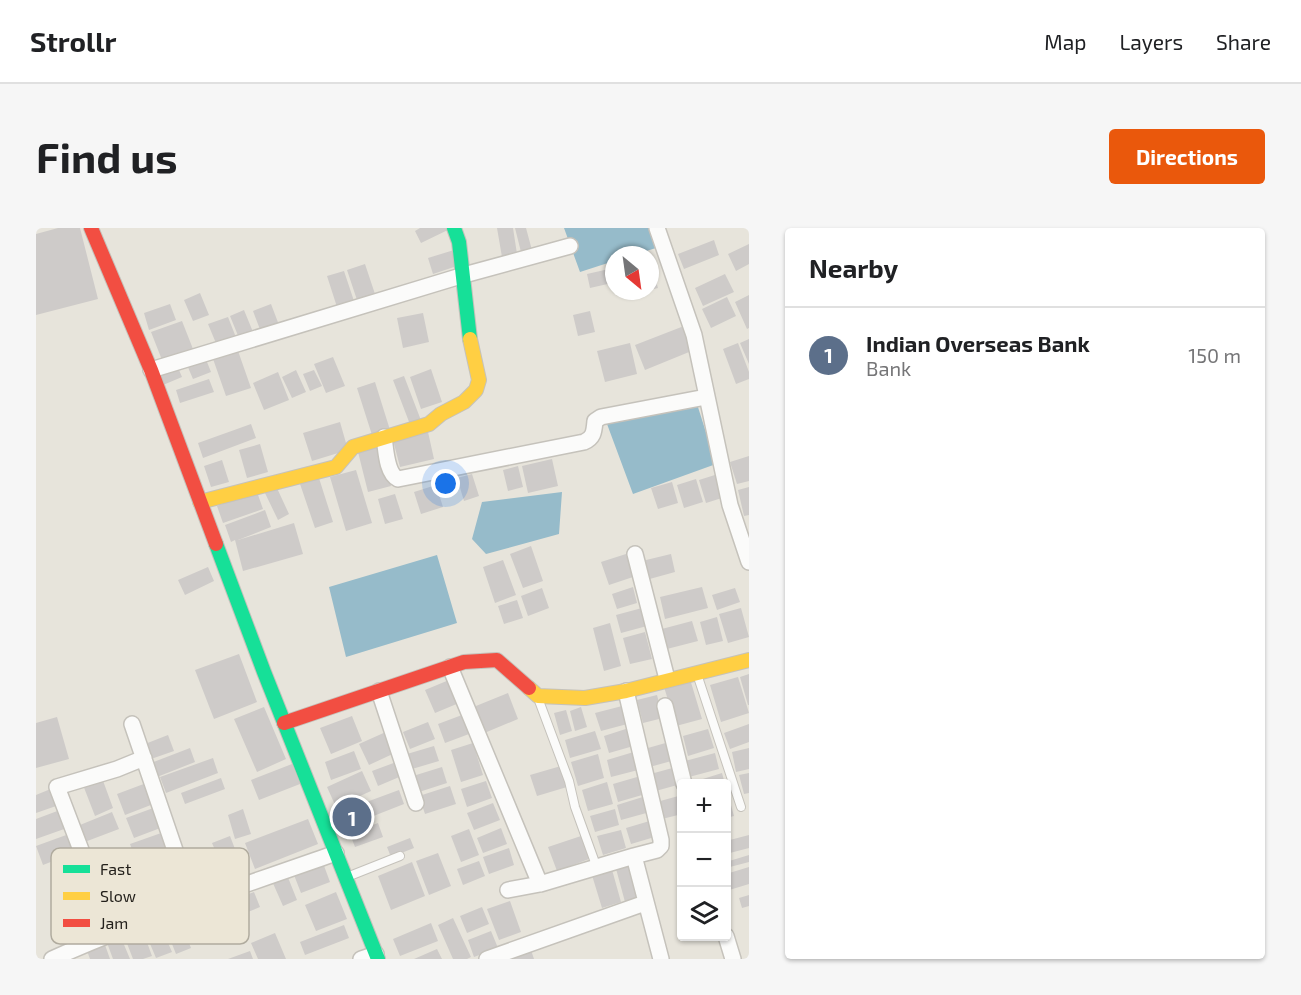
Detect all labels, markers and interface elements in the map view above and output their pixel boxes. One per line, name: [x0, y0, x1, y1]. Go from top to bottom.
text: Strollr: [30, 24, 116, 58]
text: Map: [1044, 29, 1086, 54]
text: Layers: [1119, 29, 1183, 54]
text: Share: [1216, 29, 1271, 54]
button: Directions: [1109, 129, 1265, 184]
text: Find us: [36, 131, 178, 181]
north arrow: [605, 246, 659, 300]
text: Nearby: [809, 252, 898, 283]
text: Indian Overseas Bank: [866, 330, 1090, 356]
text: 1: [824, 343, 833, 367]
text: 150 m: [1188, 343, 1241, 367]
text: Bank: [866, 356, 911, 380]
your location: [431, 469, 460, 498]
map controls: [677, 779, 731, 941]
button: +: [677, 779, 731, 833]
pin: 1: [332, 794, 372, 840]
button: −: [677, 833, 731, 887]
legend: [51, 848, 249, 944]
text: Fast: [100, 859, 131, 878]
text: Slow: [100, 886, 136, 905]
button: layers: [677, 887, 731, 941]
text: Jam: [100, 913, 128, 932]

